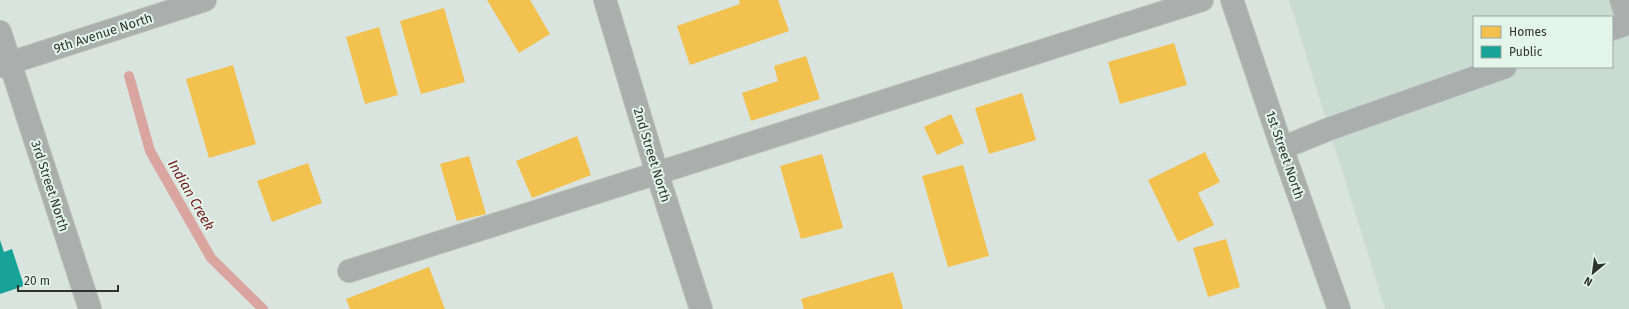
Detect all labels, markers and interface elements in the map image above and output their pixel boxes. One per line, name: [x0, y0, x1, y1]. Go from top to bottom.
street label: 9th Avenue North: [52, 10, 154, 56]
legend: [1473, 16, 1613, 68]
text: Homes: [1509, 25, 1547, 39]
text: Public: [1509, 45, 1543, 59]
street label: 2nd Street North: [631, 106, 673, 204]
street label: 1st Street North: [1263, 109, 1307, 201]
street label: 3rd Street North: [28, 139, 72, 233]
water label: Indian Creek: [164, 157, 218, 234]
north arrow: [1573, 253, 1613, 293]
scale bar: [18, 267, 118, 293]
text: 20 m: [24, 274, 50, 288]
text: N: [1582, 274, 1595, 289]

